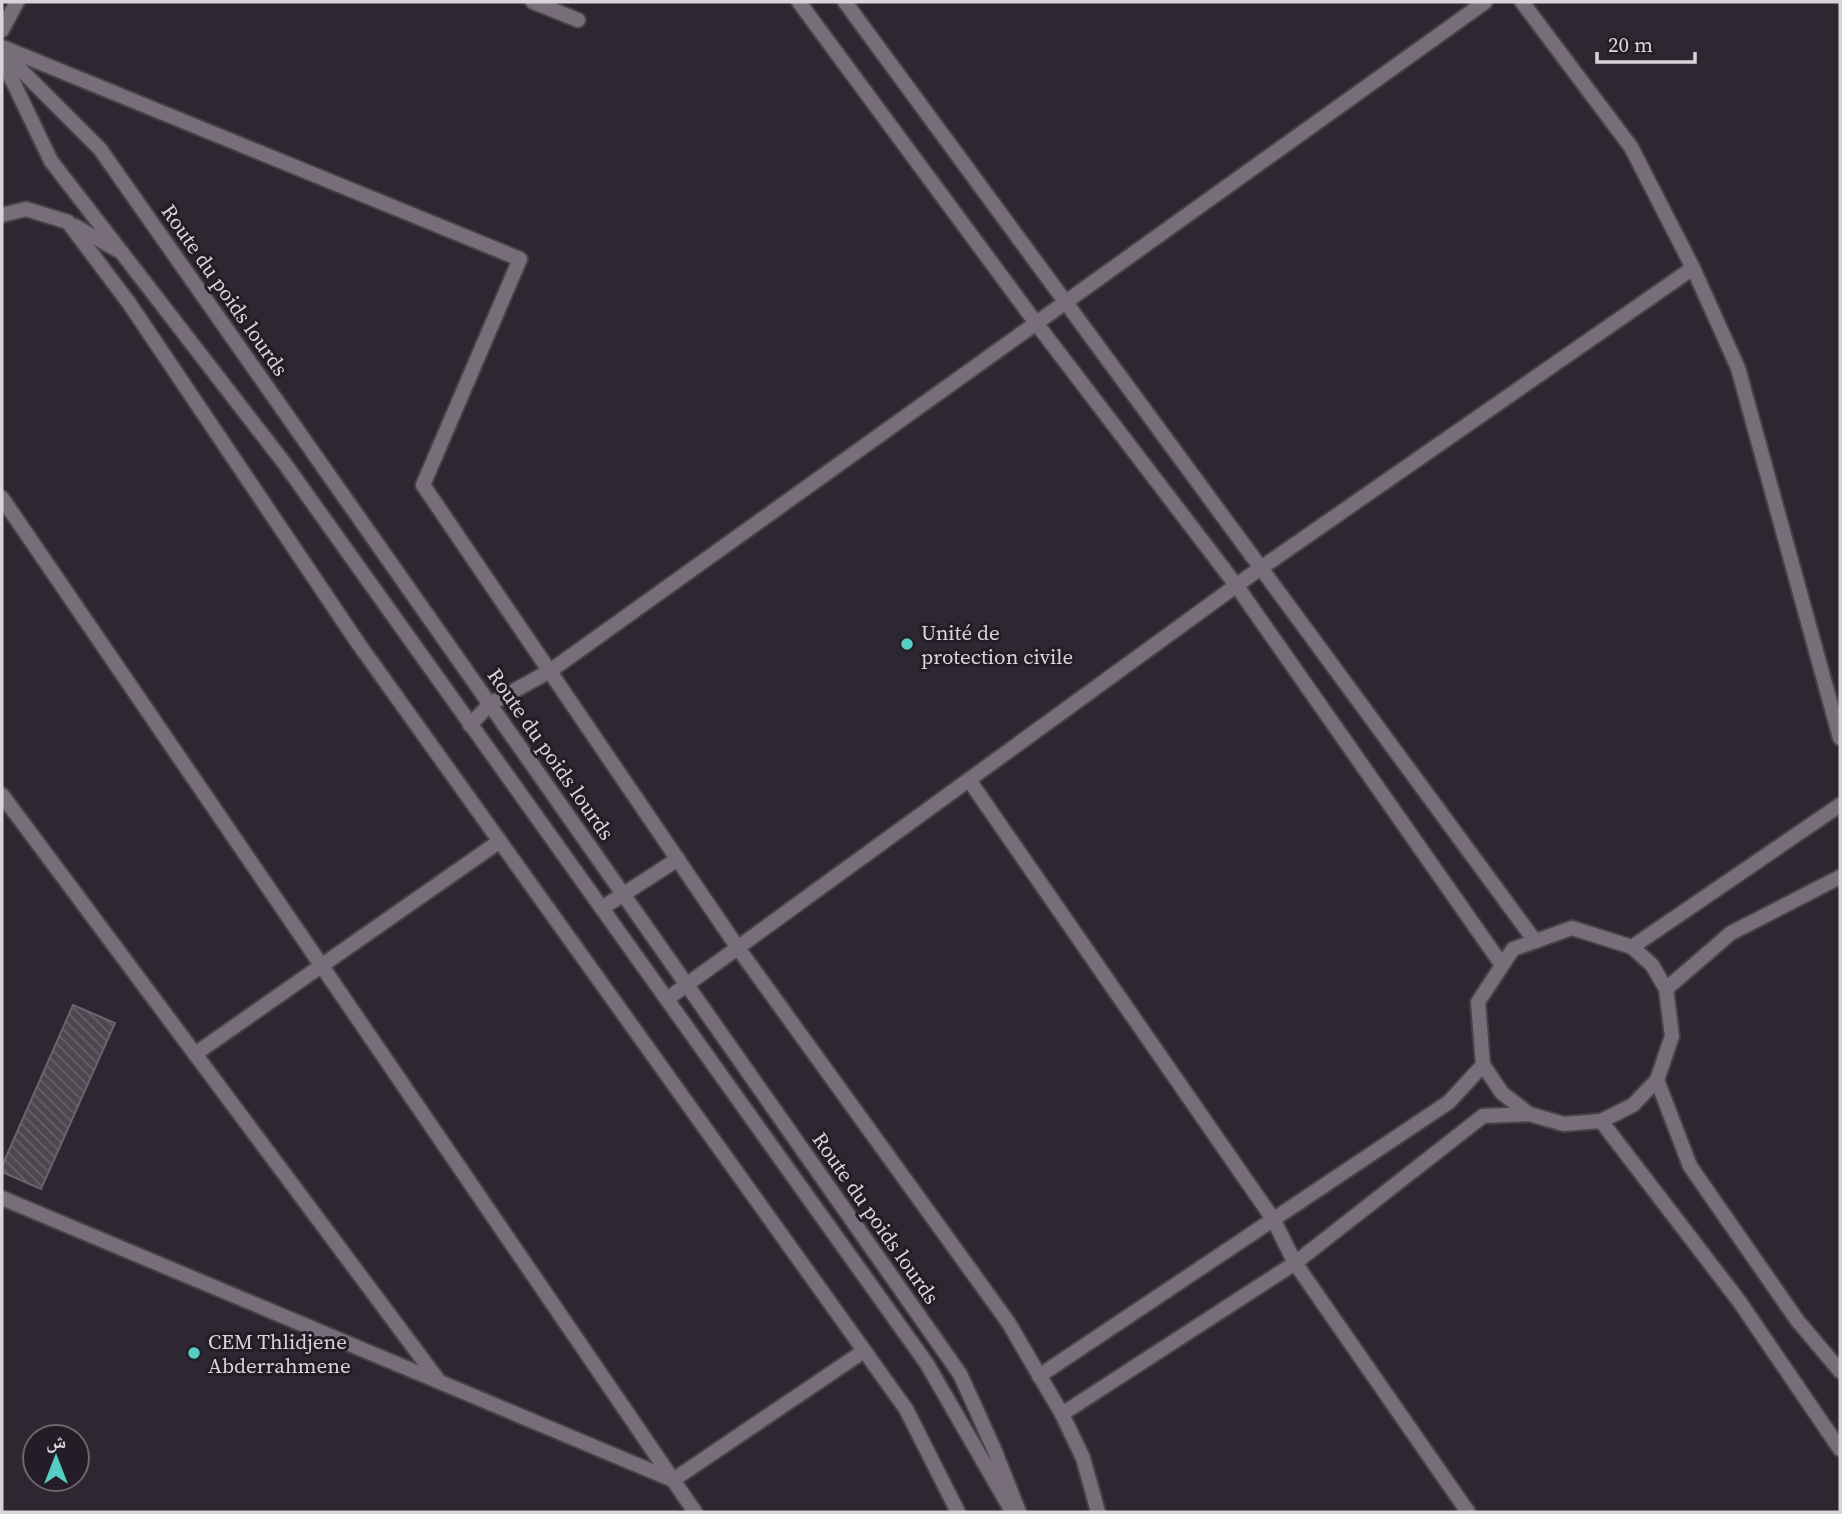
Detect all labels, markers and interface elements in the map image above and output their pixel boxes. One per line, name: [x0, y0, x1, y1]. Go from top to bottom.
scale bar: [1597, 21, 1695, 65]
text: 20 m: [1608, 30, 1653, 59]
street label: Route du poids lourds: [155, 198, 295, 382]
place label: Unité de protection civile: [921, 618, 1073, 671]
marker: Unité de protection civile: [899, 636, 915, 652]
street label: Route du poids lourds: [481, 662, 621, 846]
street label: Route du poids lourds: [806, 1126, 946, 1310]
place label: CEM Thlidjene Abderrahmene: [208, 1327, 351, 1380]
marker: CEM Thlidjene Abderrahmene: [186, 1345, 202, 1361]
north arrow: [21, 1423, 91, 1493]
text: ش: [46, 1428, 66, 1454]

